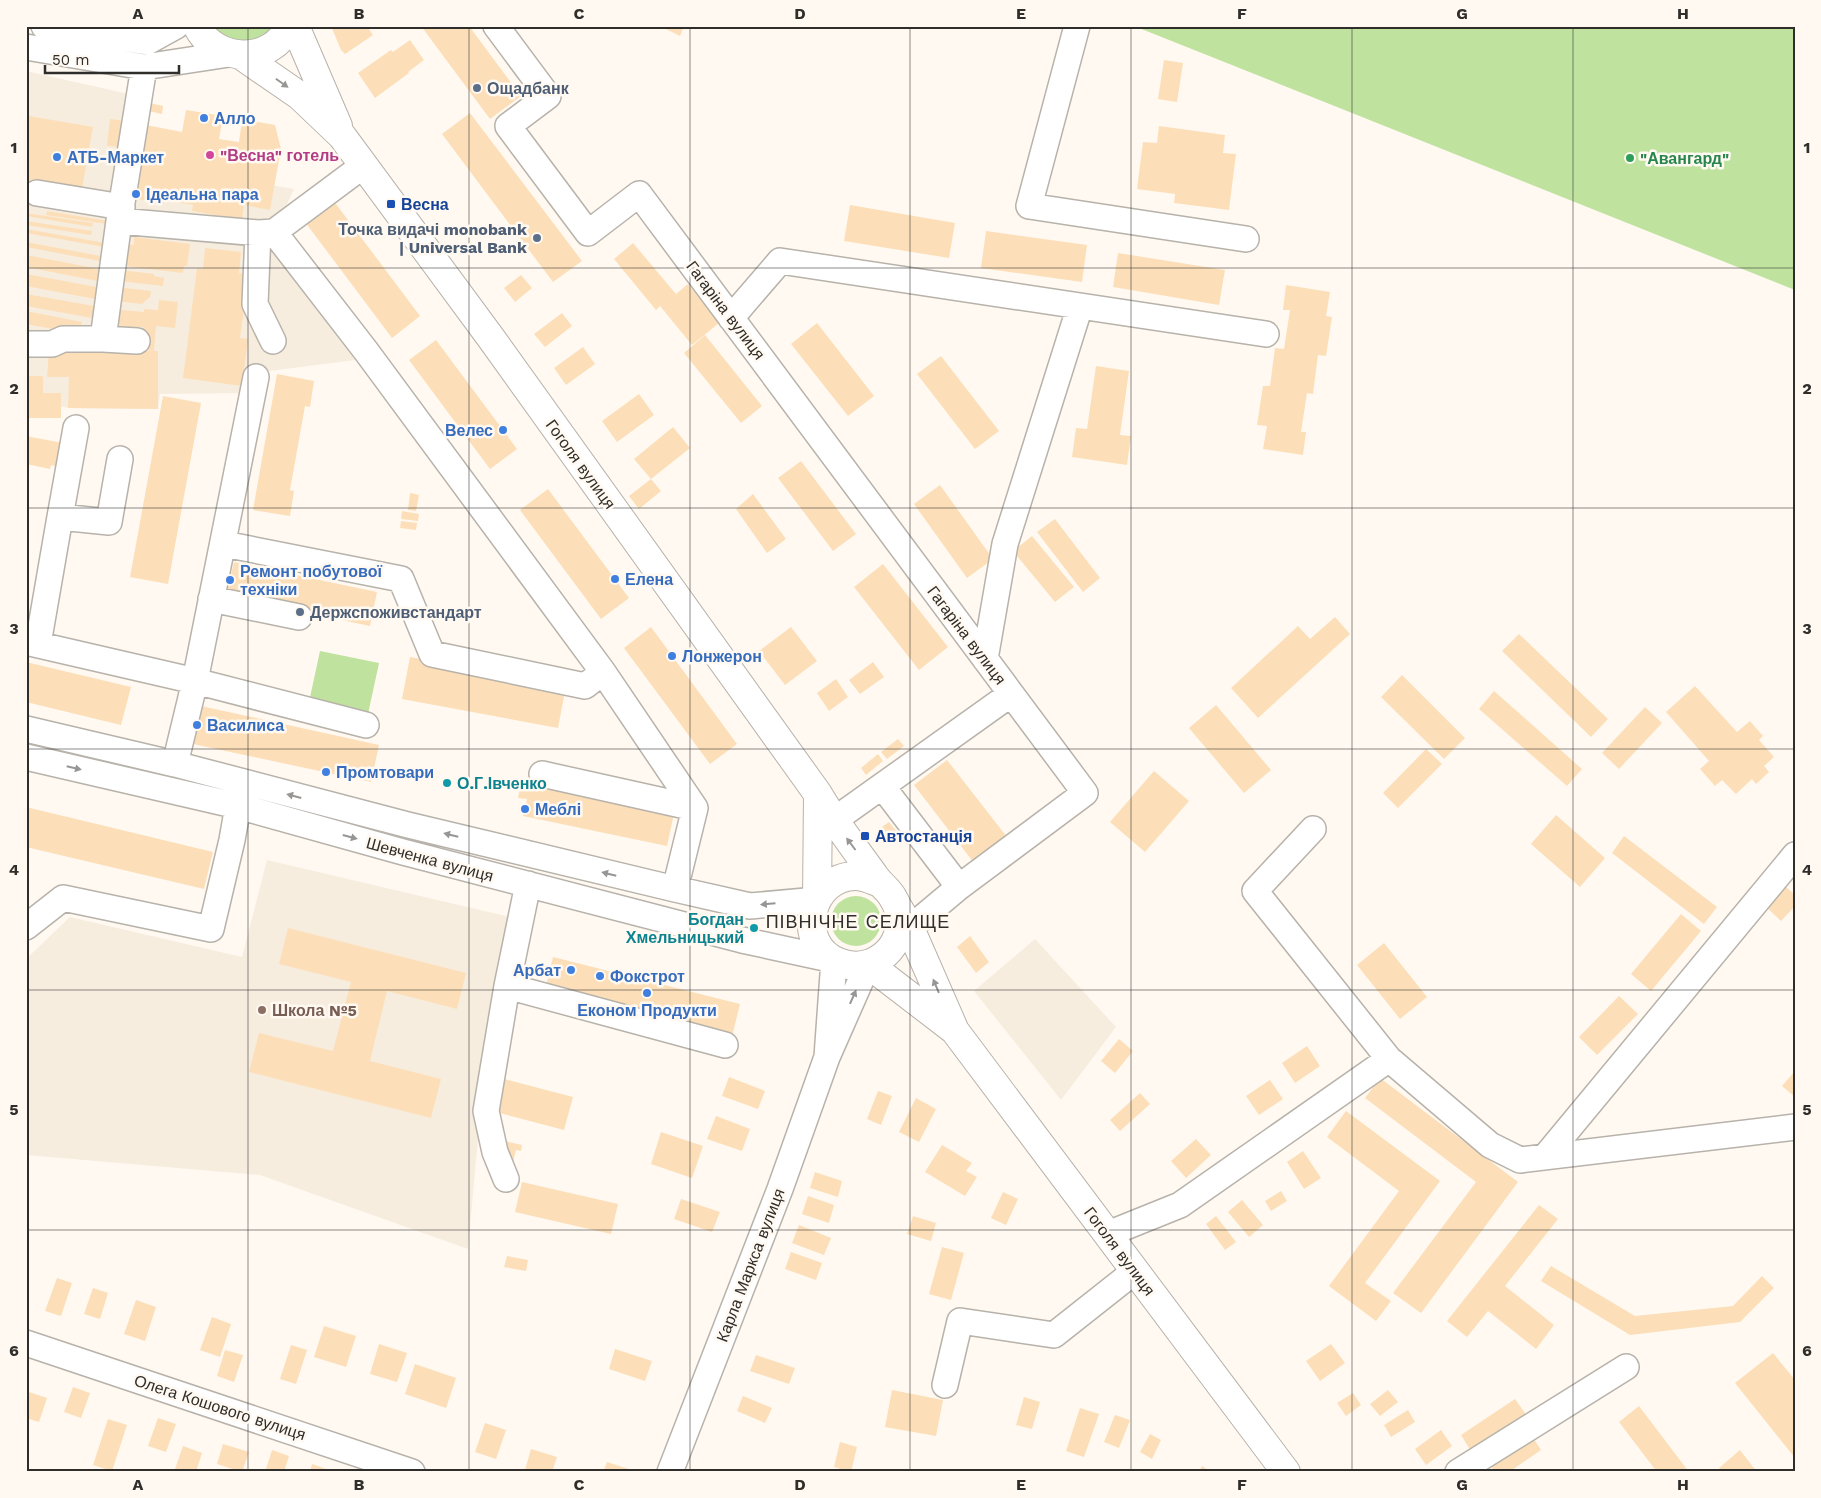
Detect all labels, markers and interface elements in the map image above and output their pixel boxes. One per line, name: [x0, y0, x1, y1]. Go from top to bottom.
text: A: [133, 4, 144, 23]
text: B: [354, 4, 365, 23]
text: C: [574, 4, 585, 23]
text: D: [794, 4, 806, 23]
text: E: [1016, 4, 1026, 23]
text: F: [1237, 4, 1247, 23]
text: G: [1456, 4, 1468, 23]
text: H: [1677, 4, 1689, 23]
scale bar: [45, 42, 179, 74]
text: 50 m: [52, 51, 89, 69]
one-way arrow: [275, 78, 289, 88]
place label: Ощадбанк: [487, 79, 570, 98]
marker: Ощадбанк: [471, 82, 483, 94]
place label: Алло: [214, 109, 256, 128]
marker: Алло: [198, 112, 210, 124]
text: 1: [11, 138, 17, 157]
text: 1: [1804, 138, 1810, 157]
place label: "Весна" готель: [220, 146, 339, 165]
place label: АТБ-Маркет: [67, 148, 164, 167]
marker: "Весна" готель: [204, 149, 216, 161]
place label: "Авангард": [1640, 149, 1729, 168]
marker: АТБ-Маркет: [51, 151, 63, 163]
marker: "Авангард": [1624, 152, 1636, 164]
place label: Ідеальна пара: [146, 185, 259, 204]
marker: Ідеальна пара: [130, 188, 142, 200]
place label: Весна: [401, 195, 449, 214]
marker: Весна: [385, 198, 397, 210]
place label: Точка видачі monobank | Universal Bank: [338, 220, 527, 257]
marker: Точка видачі monobank | Universal Bank: [531, 232, 543, 244]
street label: Гагаріна вулиця: [682, 257, 769, 363]
text: 2: [9, 379, 19, 398]
text: 2: [1802, 379, 1812, 398]
street label: Гоголя вулиця: [542, 416, 619, 513]
place label: Велес: [445, 421, 493, 440]
marker: Велес: [497, 424, 509, 436]
place label: Ремонт побутової техніки: [240, 562, 382, 599]
place label: Елена: [625, 570, 673, 589]
marker: Елена: [609, 573, 621, 585]
marker: Ремонт побутової техніки: [224, 574, 236, 586]
street label: Гагаріна вулиця: [923, 582, 1010, 688]
place label: Держспоживстандарт: [310, 603, 482, 622]
marker: Держспоживстандарт: [294, 606, 306, 618]
text: 3: [9, 619, 19, 638]
text: 3: [1802, 619, 1812, 638]
place label: Лонжерон: [682, 647, 762, 666]
marker: Лонжерон: [666, 650, 678, 662]
place label: Василиса: [207, 716, 284, 735]
marker: Василиса: [191, 719, 203, 731]
place label: Промтовари: [336, 763, 434, 782]
one-way arrow: [66, 764, 81, 772]
marker: Промтовари: [320, 766, 332, 778]
place label: О.Г.Івченко: [457, 774, 547, 793]
marker: О.Г.Івченко: [441, 777, 453, 789]
one-way arrow: [286, 792, 301, 800]
place label: Меблі: [535, 800, 581, 819]
marker: Меблі: [519, 803, 531, 815]
place label: Автостанція: [875, 827, 972, 846]
marker: Автостанція: [859, 830, 871, 842]
one-way arrow: [444, 831, 459, 839]
street label: Шевченка вулиця: [364, 833, 496, 886]
one-way arrow: [343, 834, 358, 842]
one-way arrow: [846, 837, 856, 851]
text: 4: [9, 860, 19, 879]
text: 4: [1802, 860, 1812, 879]
one-way arrow: [602, 869, 617, 877]
one-way arrow: [760, 900, 776, 908]
place label: Богдан Хмельницький: [626, 910, 744, 947]
district label: ПІВНІЧНЕ СЕЛИЩЕ: [766, 911, 950, 932]
marker: Богдан Хмельницький: [748, 922, 760, 934]
place label: Арбат: [513, 961, 561, 980]
marker: Арбат: [565, 964, 577, 976]
place label: Фокстрот: [610, 967, 685, 986]
marker: Фокстрот: [594, 970, 606, 982]
one-way arrow: [931, 979, 939, 994]
marker: Економ Продукти: [641, 987, 653, 999]
one-way arrow: [850, 990, 858, 1004]
place label: Школа №5: [272, 1001, 357, 1020]
place label: Економ Продукти: [577, 1001, 717, 1020]
marker: Школа №5: [256, 1004, 268, 1016]
text: 5: [9, 1100, 19, 1119]
text: 5: [1802, 1100, 1812, 1119]
street label: Карла Маркса вулиця: [712, 1186, 789, 1345]
street label: Гоголя вулиця: [1080, 1203, 1159, 1299]
text: 6: [9, 1341, 19, 1360]
text: 6: [1802, 1341, 1812, 1360]
street label: Олега Кошового вулиця: [132, 1371, 308, 1444]
text: A: [133, 1475, 144, 1494]
text: B: [354, 1475, 365, 1494]
text: C: [574, 1475, 585, 1494]
text: D: [794, 1475, 806, 1494]
text: E: [1016, 1475, 1026, 1494]
text: F: [1237, 1475, 1247, 1494]
text: G: [1456, 1475, 1468, 1494]
text: H: [1677, 1475, 1689, 1494]

